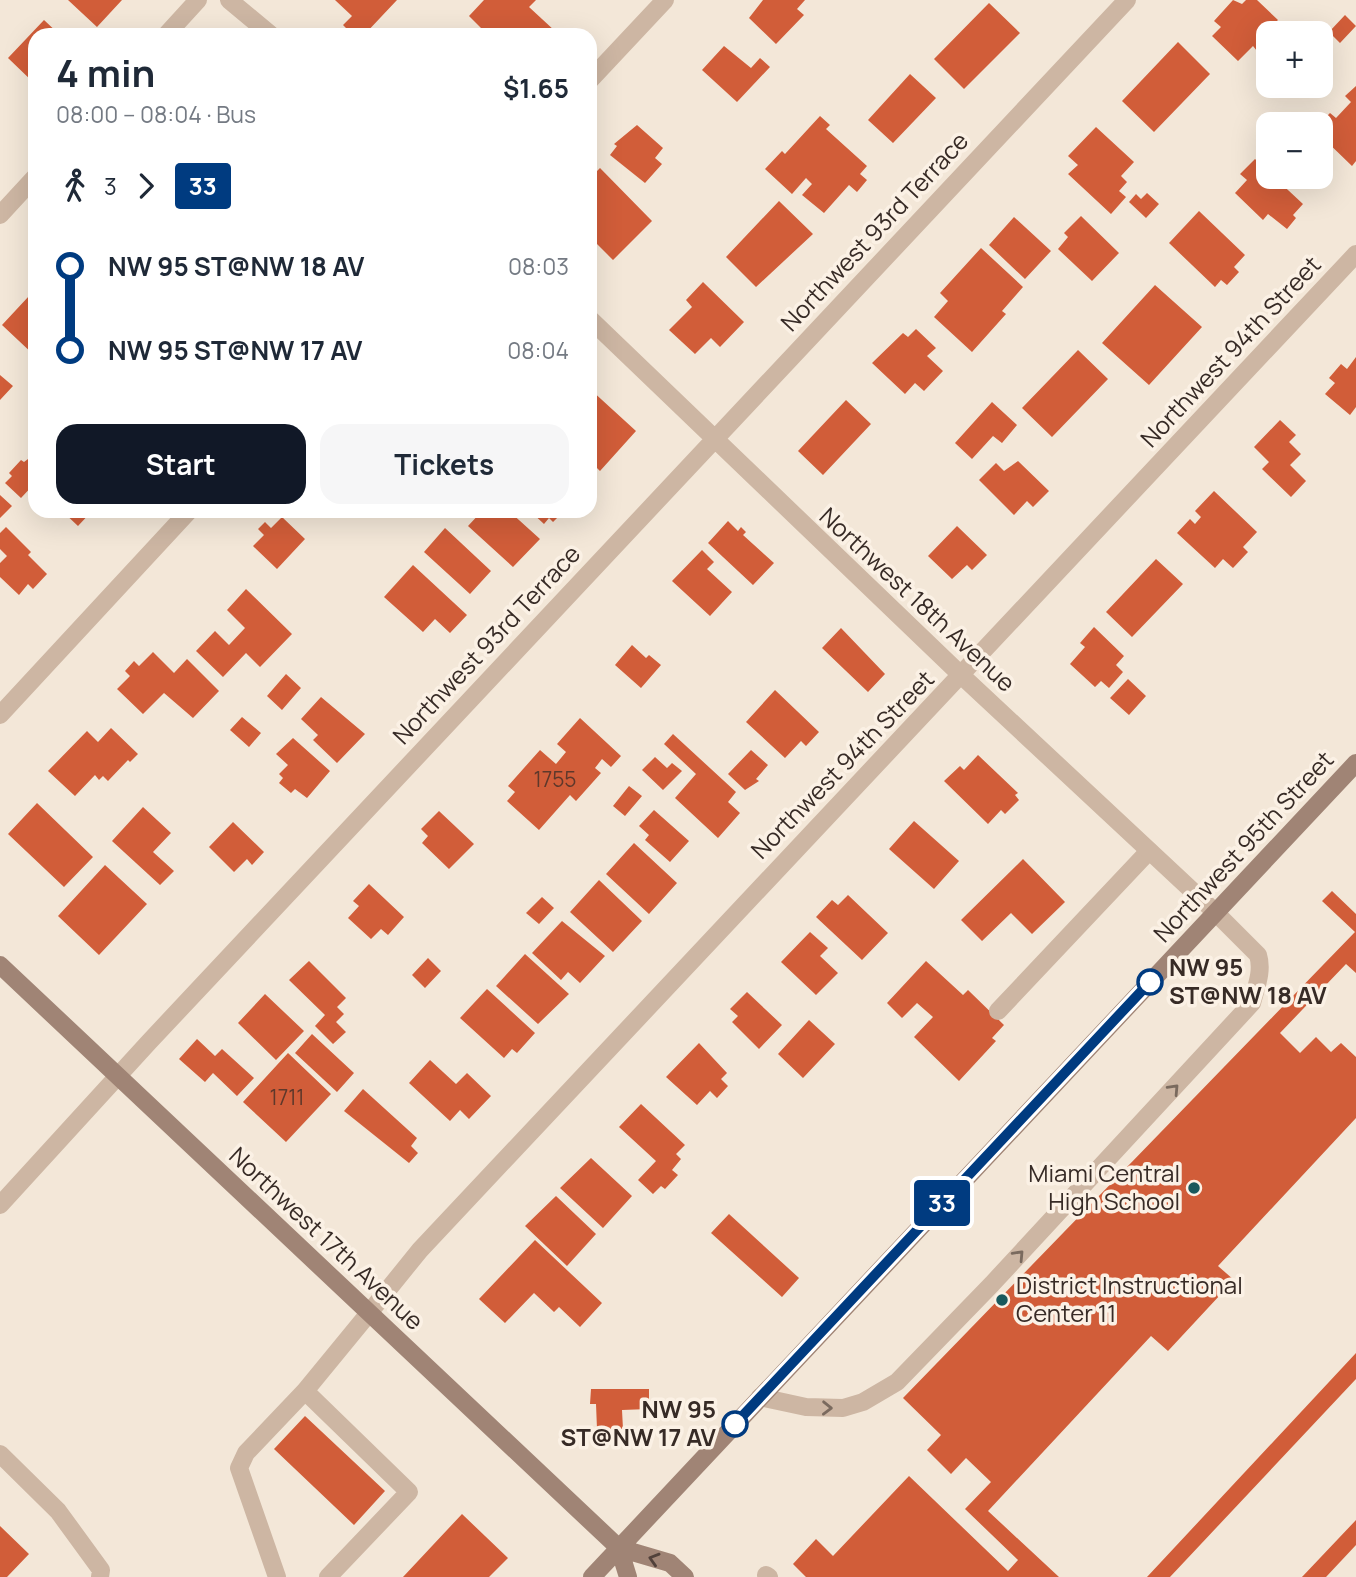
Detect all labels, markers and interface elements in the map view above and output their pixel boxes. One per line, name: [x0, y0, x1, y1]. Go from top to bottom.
map controls: [1256, 21, 1333, 189]
button: +: [1256, 21, 1333, 98]
text: 4 min: [56, 46, 155, 98]
text: $1.65: [503, 70, 569, 106]
text: 08:00 – 08:04 · Bus: [56, 98, 256, 130]
button: −: [1256, 112, 1333, 189]
street label: Northwest 93rd Terrace: [773, 124, 975, 338]
icon: walk: [56, 167, 94, 205]
icon: forward: [127, 167, 165, 205]
text: 33: [189, 169, 217, 202]
text: 3: [104, 170, 117, 202]
text: NW 95 ST@NW 18 AV: [108, 248, 364, 284]
street label: Northwest 94th Street: [1132, 248, 1327, 454]
text: 08:03: [508, 250, 569, 282]
text: NW 95 ST@NW 17 AV: [108, 332, 362, 368]
text: 08:04: [507, 334, 569, 366]
button: Start: [56, 424, 306, 504]
button: Tickets: [320, 424, 569, 504]
street label: Northwest 18th Avenue: [813, 499, 1023, 698]
street label: Northwest 93rd Terrace: [385, 537, 587, 751]
street label: Northwest 94th Street: [743, 662, 941, 865]
street label: Northwest 95th Street: [1146, 743, 1340, 949]
house number: 1755: [534, 765, 577, 793]
place label: NW 95 ST@NW 18 AV: [1169, 950, 1327, 1011]
marker: NW 95 ST@NW 18 AV: [1137, 969, 1163, 995]
house number: 1711: [269, 1083, 305, 1111]
one-way arrow: [1165, 1084, 1178, 1097]
street label: Northwest 17th Avenue: [223, 1139, 431, 1337]
place label: Miami Central High School: [1028, 1156, 1180, 1217]
line badge: 33: [911, 1180, 974, 1226]
marker: Miami Central High School: [1186, 1180, 1202, 1196]
text: 33: [928, 1186, 956, 1219]
one-way arrow: [1010, 1250, 1023, 1263]
place label: District Instructional Center 11: [1016, 1268, 1243, 1329]
marker: District Instructional Center 11: [994, 1292, 1010, 1308]
place label: NW 95 ST@NW 17 AV: [560, 1392, 717, 1453]
one-way arrow: [822, 1401, 833, 1416]
marker: NW 95 ST@NW 17 AV: [722, 1411, 748, 1437]
one-way arrow: [648, 1552, 660, 1567]

